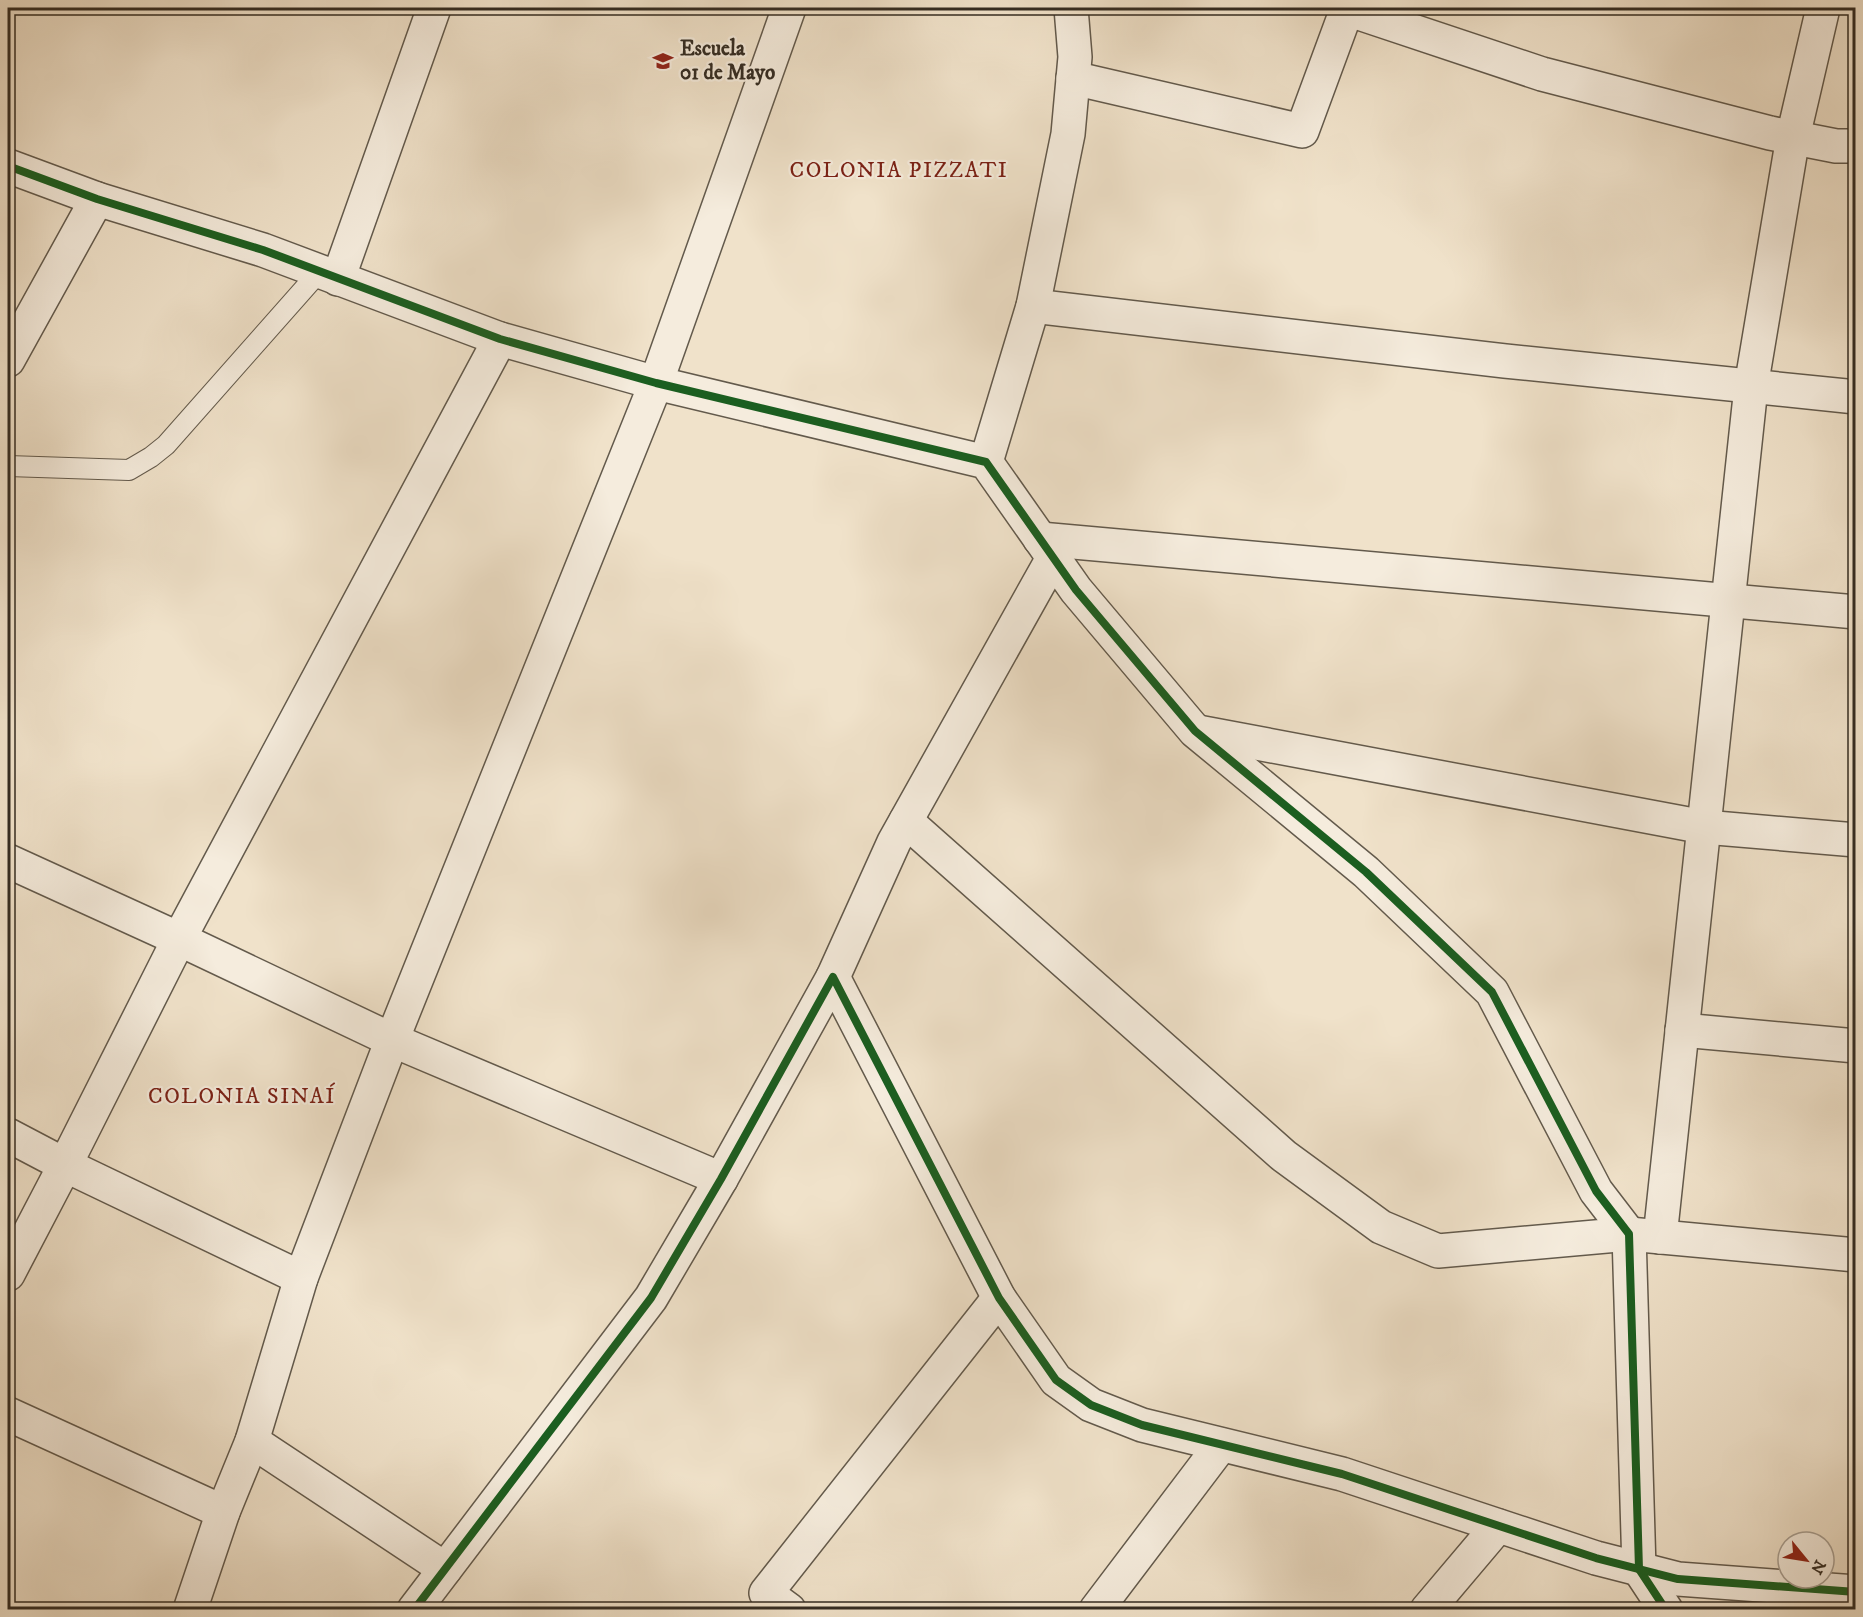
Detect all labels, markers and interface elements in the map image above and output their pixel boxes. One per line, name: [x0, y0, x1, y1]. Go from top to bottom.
place label: Escuela 01 de Mayo: [680, 36, 775, 86]
school or university icon: Escuela 01 de Mayo: [651, 49, 675, 73]
district label: COLONIA PIZZATI: [790, 157, 1008, 184]
district label: COLONIA SINAÍ: [148, 1082, 336, 1110]
north arrow: [1776, 1530, 1836, 1590]
text: N: [1806, 1556, 1830, 1578]

